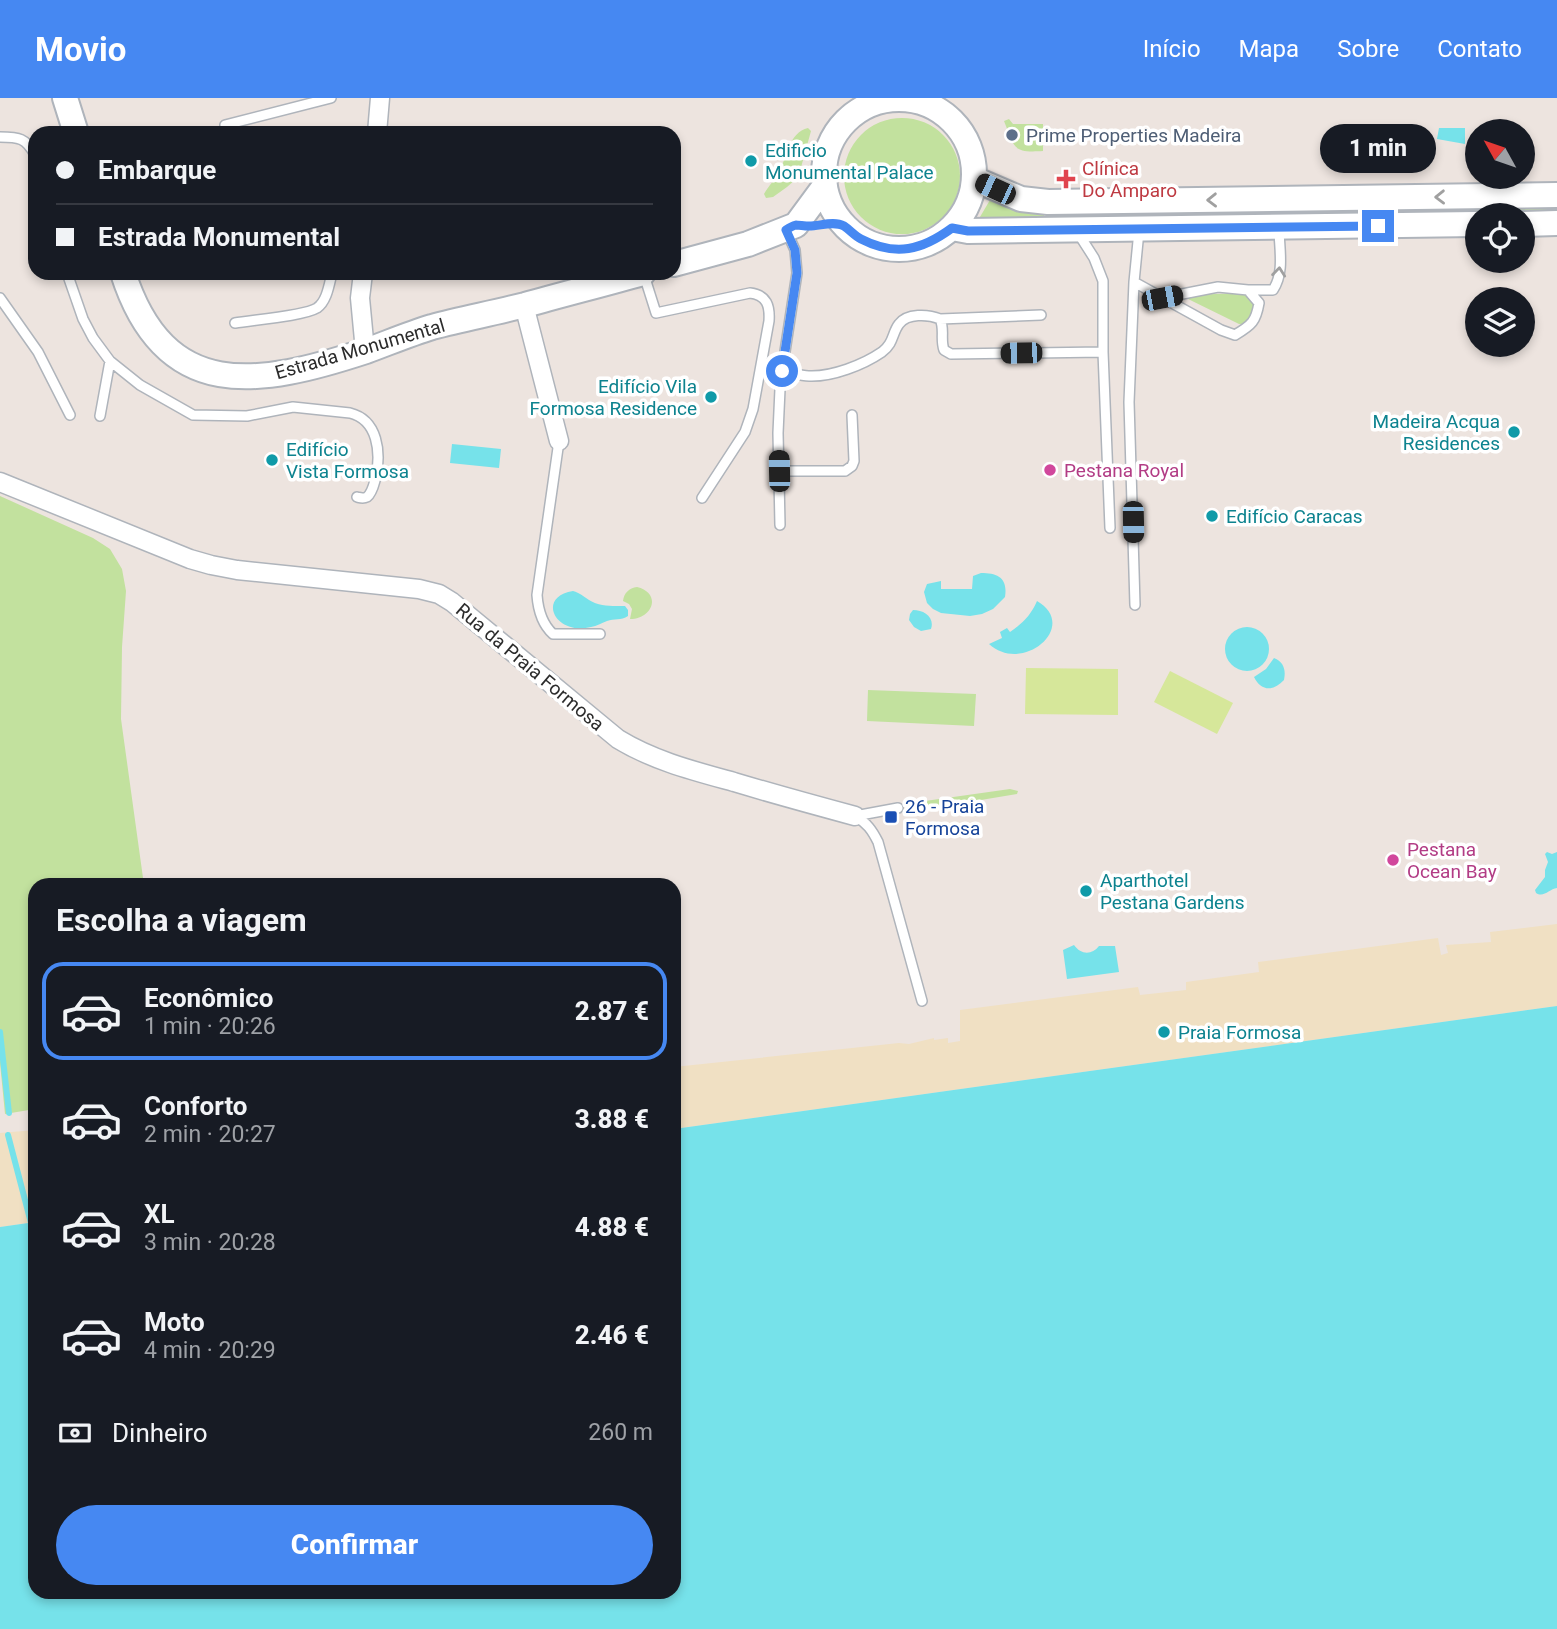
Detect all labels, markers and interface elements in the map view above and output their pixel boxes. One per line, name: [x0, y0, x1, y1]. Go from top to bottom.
text: Movio: [35, 30, 126, 69]
text: Início: [1143, 35, 1201, 63]
text: Mapa: [1239, 35, 1299, 63]
text: Sobre: [1337, 35, 1399, 63]
text: Contato: [1437, 35, 1522, 63]
north arrow: [1465, 119, 1535, 189]
map controls: [1465, 119, 1535, 357]
place label: Prime Properties Madeira: [1026, 124, 1241, 147]
callout: 1 min: [1320, 124, 1436, 174]
marker: Prime Properties Madeira: [1004, 127, 1020, 143]
text: 1 min: [1349, 135, 1407, 162]
place label: Edificio Monumental Palace: [765, 139, 934, 184]
marker: Edificio Monumental Palace: [743, 153, 759, 169]
text: Embarque: [98, 155, 216, 185]
place label: Clínica Do Amparo: [1082, 157, 1177, 202]
marker: Clínica Do Amparo: [1056, 169, 1076, 189]
car: [972, 171, 1019, 207]
one-way arrow: [1434, 189, 1445, 205]
one-way arrow: [1207, 192, 1217, 208]
button: locate: [1465, 203, 1535, 273]
route end: [1362, 210, 1394, 242]
text: Estrada Monumental: [98, 222, 340, 252]
one-way arrow: [1271, 266, 1286, 278]
car: [1140, 284, 1185, 312]
button: layers: [1465, 287, 1535, 357]
street label: Estrada Monumental: [272, 314, 448, 384]
car: [1000, 342, 1043, 364]
route start: [766, 355, 798, 387]
place label: Edifício Vila Formosa Residence: [530, 375, 697, 420]
marker: Edifício Vila Formosa Residence: [703, 389, 719, 405]
place label: Madeira Acqua Residences: [1373, 410, 1500, 455]
marker: Madeira Acqua Residences: [1506, 424, 1522, 440]
place label: Edifício Vista Formosa: [286, 438, 409, 483]
car: [769, 450, 790, 492]
marker: Edifício Vista Formosa: [264, 452, 280, 468]
place label: Pestana Royal: [1064, 459, 1184, 482]
marker: Pestana Royal: [1042, 462, 1058, 478]
car: [1123, 501, 1144, 543]
place label: Edifício Caracas: [1226, 505, 1363, 528]
marker: Edifício Caracas: [1204, 508, 1220, 524]
street label: Rua da Praia Formosa: [451, 598, 609, 736]
place label: 26 - Praia Formosa: [905, 795, 984, 840]
marker: 26 - Praia Formosa: [883, 809, 899, 825]
place label: Pestana Ocean Bay: [1407, 838, 1497, 883]
marker: Pestana Ocean Bay: [1385, 852, 1401, 868]
place label: Aparthotel Pestana Gardens: [1100, 869, 1244, 914]
marker: Aparthotel Pestana Gardens: [1078, 883, 1094, 899]
text: Escolha a viagem: [56, 901, 307, 939]
icon: car: [60, 980, 123, 1043]
text: Econômico: [144, 983, 273, 1013]
text: 2.87 €: [575, 996, 649, 1026]
text: 1 min · 20:26: [144, 1013, 276, 1040]
place label: Praia Formosa: [1178, 1021, 1301, 1044]
marker: Praia Formosa: [1156, 1024, 1172, 1040]
icon: car: [60, 1088, 123, 1151]
text: Conforto: [144, 1091, 248, 1121]
text: 3.88 €: [575, 1104, 649, 1134]
text: 2 min · 20:27: [144, 1121, 276, 1148]
icon: car: [60, 1196, 123, 1259]
text: XL: [144, 1199, 175, 1229]
text: 4.88 €: [575, 1212, 649, 1242]
text: 3 min · 20:28: [144, 1229, 276, 1256]
icon: car: [60, 1304, 123, 1367]
text: Moto: [144, 1307, 205, 1337]
text: 2.46 €: [575, 1320, 649, 1350]
text: 4 min · 20:29: [144, 1337, 276, 1364]
icon: cash: [56, 1414, 94, 1452]
text: Dinheiro: [112, 1418, 208, 1448]
text: 260 m: [588, 1419, 653, 1446]
button: Confirmar: [56, 1505, 653, 1585]

